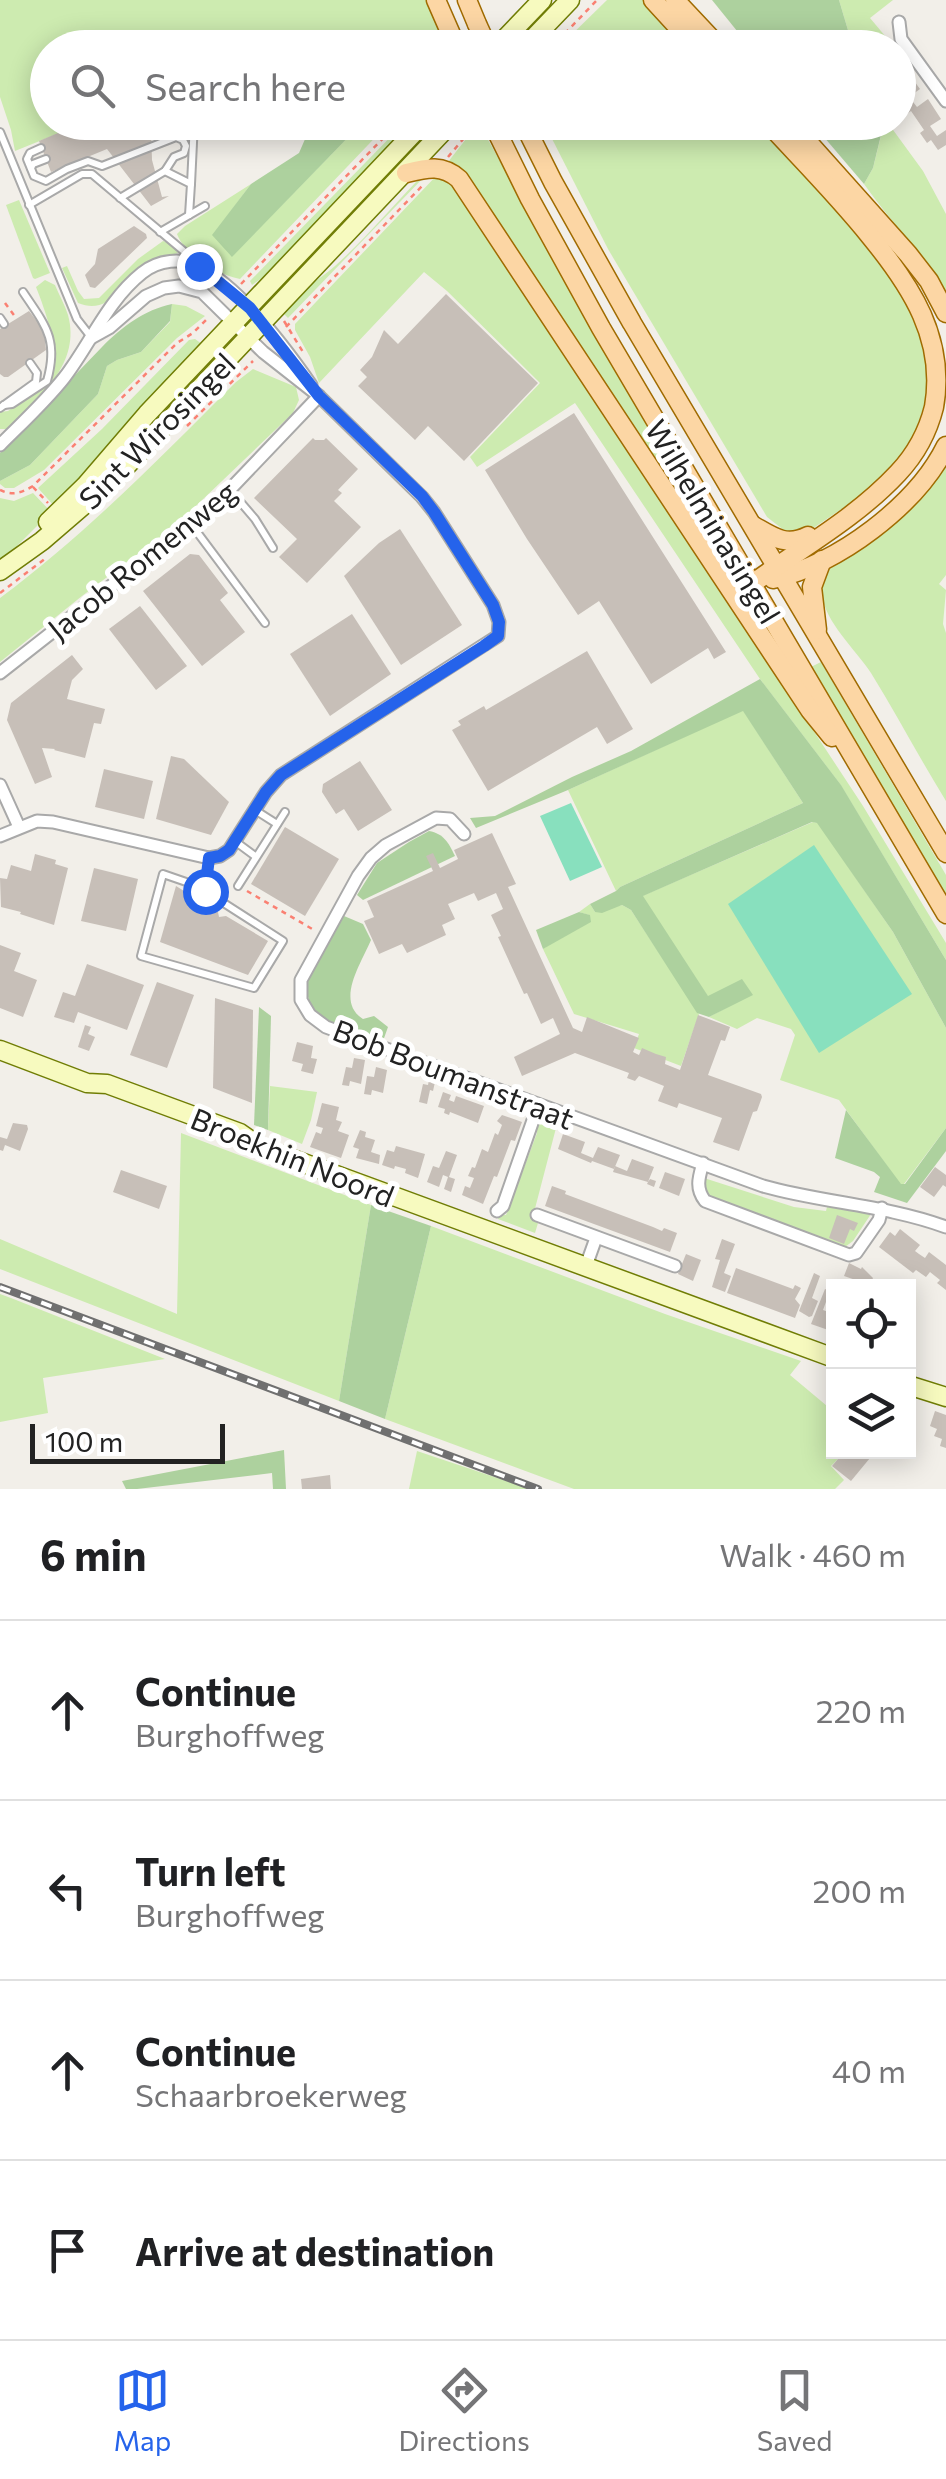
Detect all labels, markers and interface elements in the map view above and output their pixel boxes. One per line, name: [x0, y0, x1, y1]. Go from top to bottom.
search box: [30, 30, 916, 140]
icon: search: [65, 58, 120, 113]
text: Search here: [145, 62, 346, 109]
route end: [177, 244, 223, 290]
street label: Sint Wirosingel: [70, 344, 242, 516]
street label: Wilhelminasingel: [639, 412, 789, 630]
street label: Jacob Romenweg: [39, 472, 243, 646]
route start: [183, 869, 229, 915]
street label: Bob Boumanstraat: [328, 1010, 580, 1136]
street label: Broekhin Noord: [186, 1098, 400, 1214]
map controls: [826, 1279, 916, 1459]
button: locate: [826, 1279, 916, 1369]
button: layers: [826, 1369, 916, 1459]
scale bar: [30, 1419, 225, 1464]
text: 100 m: [45, 1424, 123, 1458]
text: 6 min: [40, 1528, 147, 1580]
text: Walk · 460 m: [719, 1534, 906, 1574]
text: Continue: [135, 1667, 296, 1714]
icon: ahead: [40, 1683, 95, 1738]
text: 220 m: [816, 1690, 906, 1730]
text: Burghoffweg: [135, 1714, 325, 1754]
text: Turn left: [135, 1847, 286, 1894]
icon: left: [40, 1863, 95, 1918]
text: 200 m: [813, 1870, 906, 1910]
text: Burghoffweg: [135, 1894, 325, 1934]
text: Continue: [135, 2027, 296, 2074]
icon: ahead: [40, 2043, 95, 2098]
text: 40 m: [832, 2050, 906, 2090]
text: Schaarbroekerweg: [135, 2074, 407, 2114]
icon: arrive: [40, 2223, 95, 2278]
text: Arrive at destination: [135, 2227, 494, 2274]
tab: Map: [114, 2363, 171, 2457]
tab: Directions: [398, 2363, 530, 2457]
tab: Saved: [757, 2363, 832, 2457]

